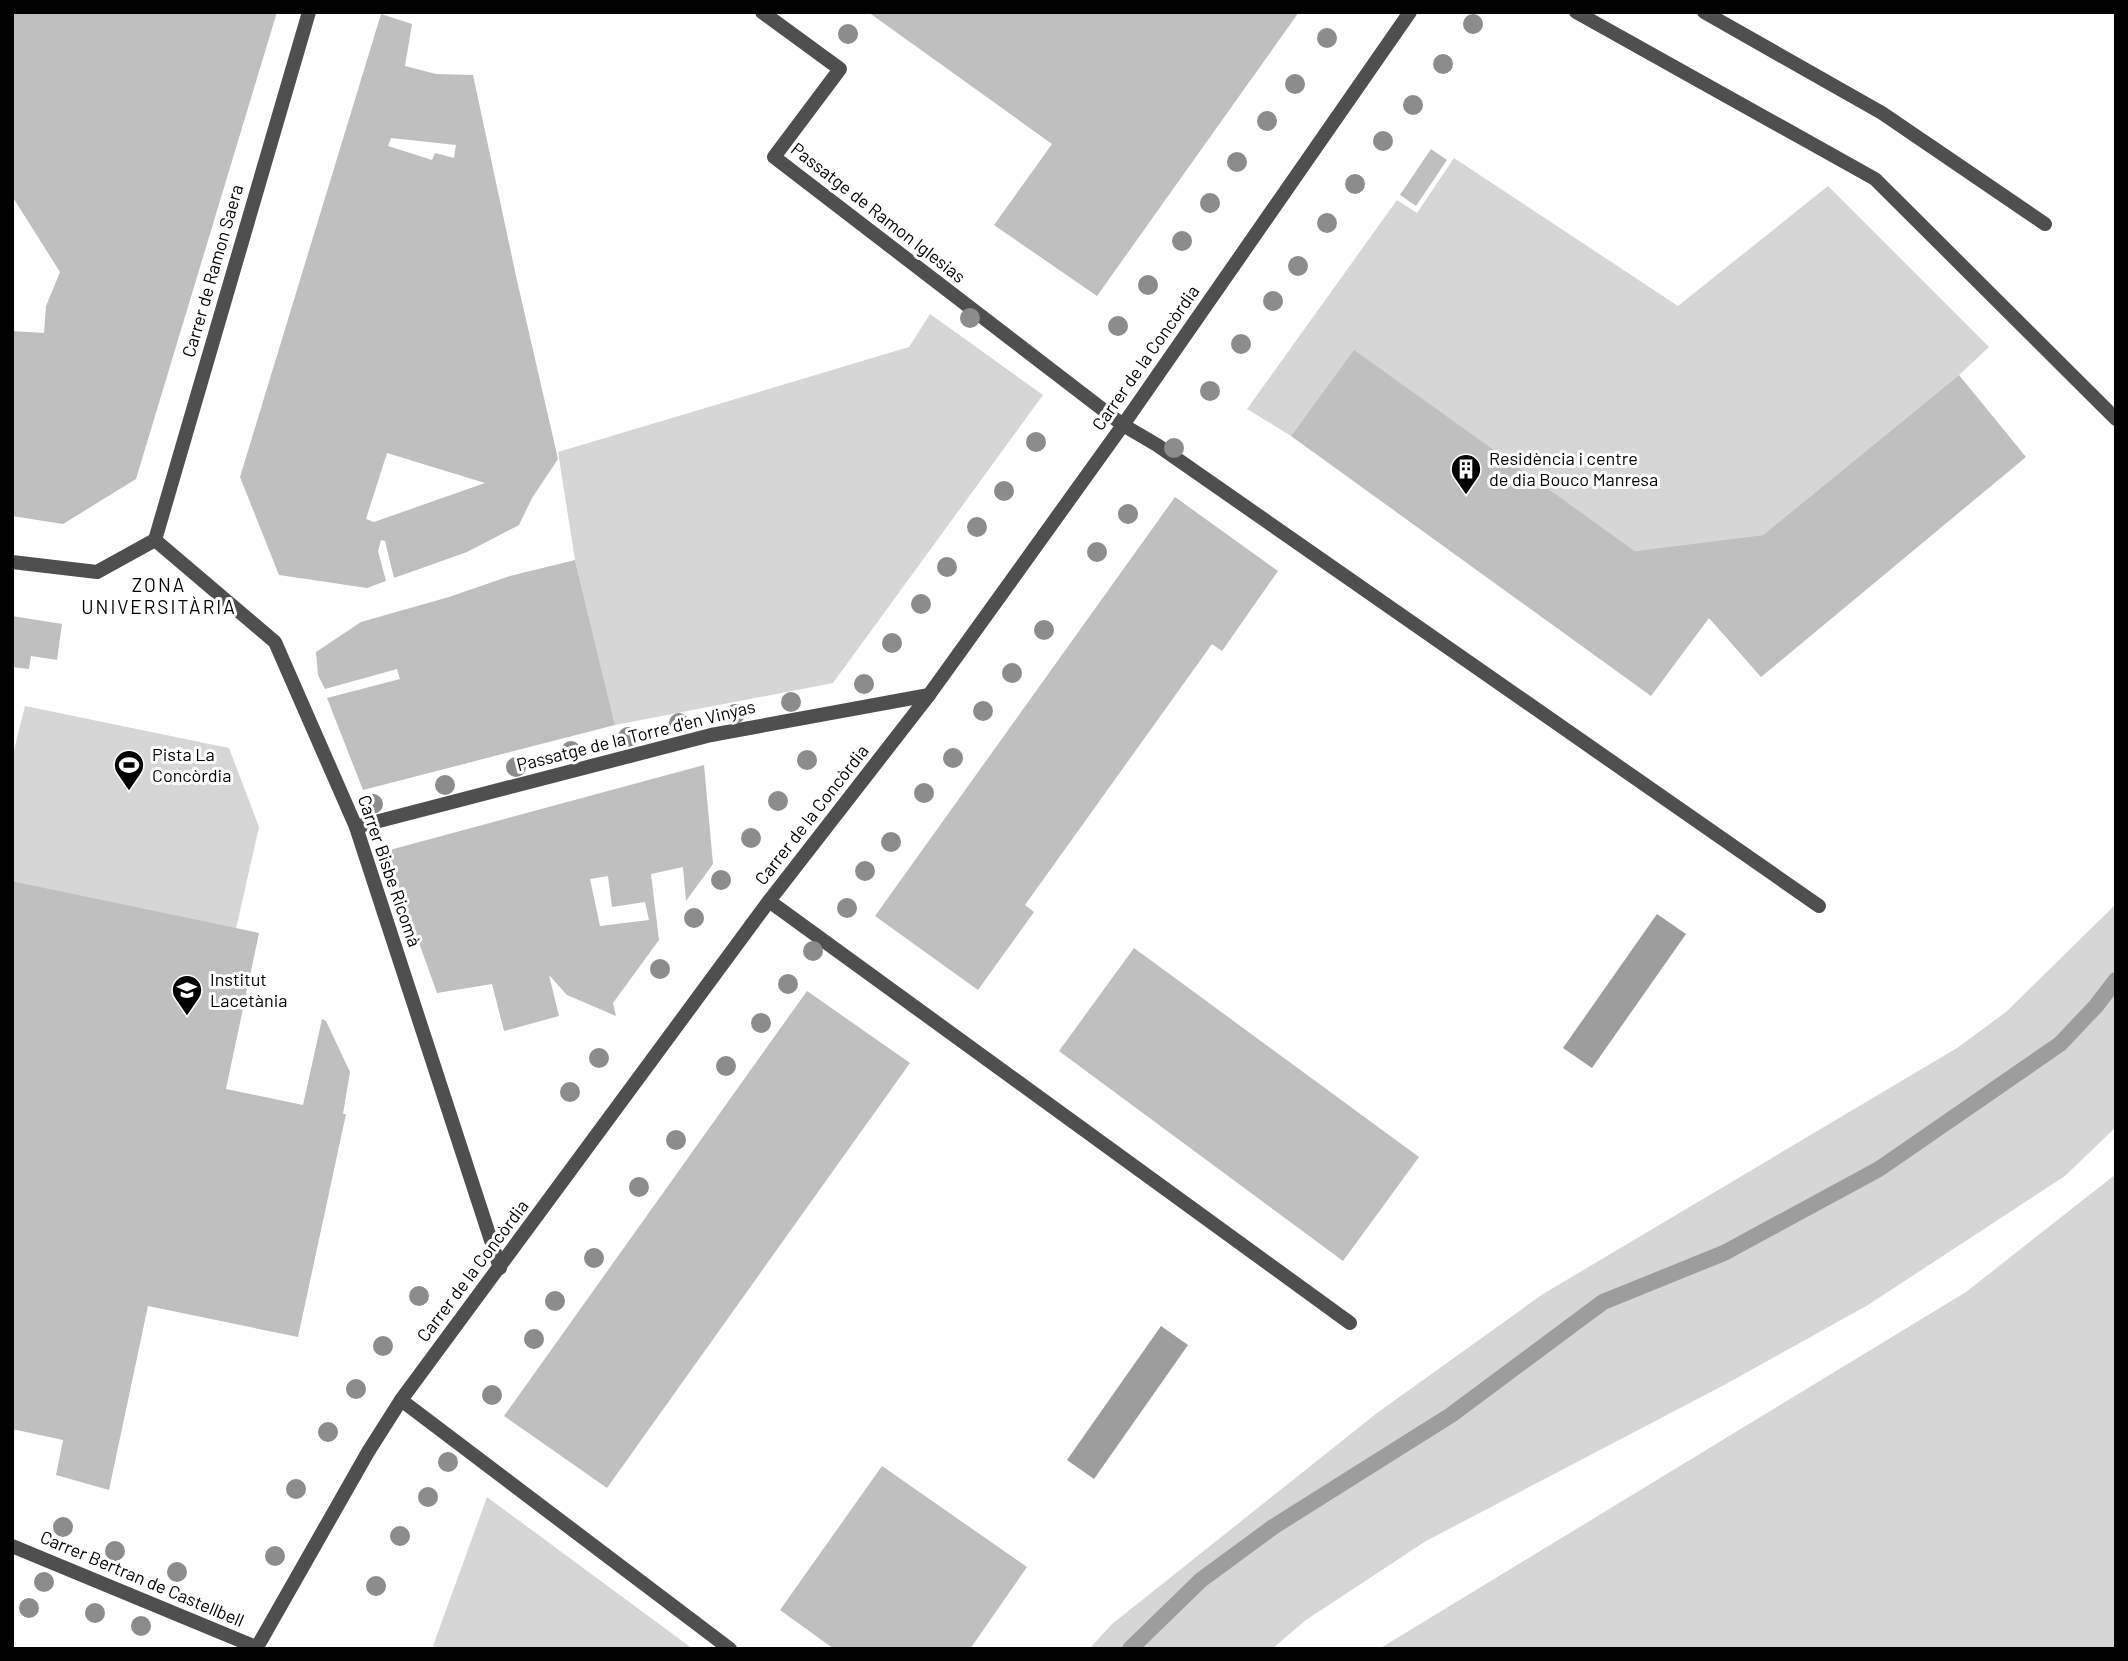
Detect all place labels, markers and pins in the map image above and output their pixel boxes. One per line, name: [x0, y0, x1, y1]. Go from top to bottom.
place label: Residència i centre de dia Bouco Manresa: [1489, 447, 1658, 490]
building icon: Residència i centre de dia Bouco Manresa: [1449, 452, 1483, 496]
place label: Pista La Concòrdia: [152, 743, 231, 786]
sports icon: Pista La Concòrdia: [112, 748, 146, 792]
place label: Institut Lacetània: [210, 968, 287, 1011]
school or university icon: Institut Lacetània: [170, 973, 204, 1017]

